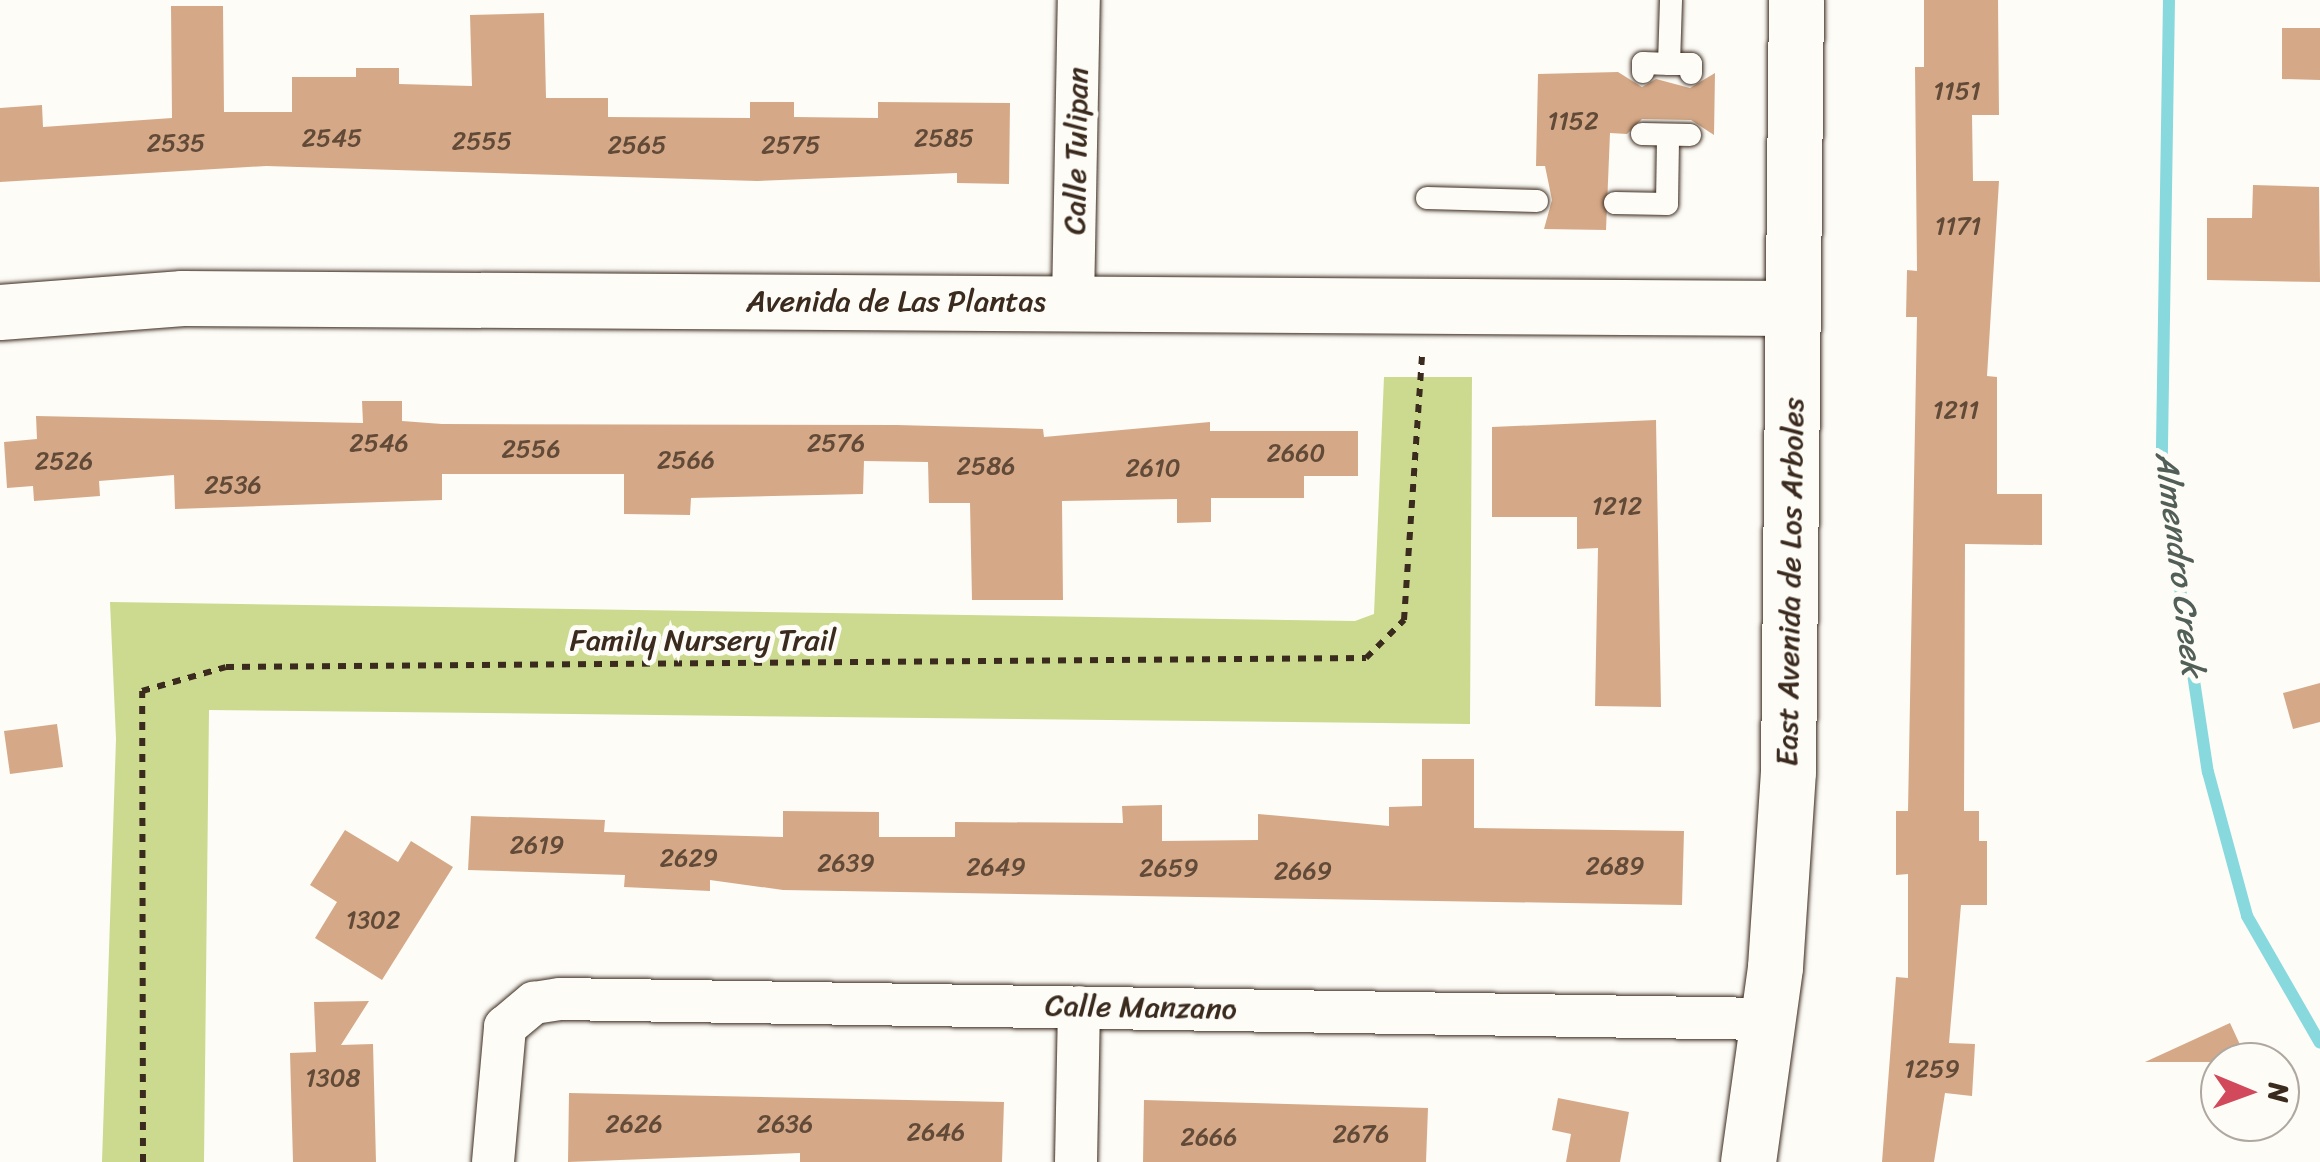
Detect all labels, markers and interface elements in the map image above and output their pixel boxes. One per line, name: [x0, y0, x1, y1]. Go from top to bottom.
street label: Calle Tulipan: [1057, 67, 1095, 235]
house number: 1151: [1933, 76, 1981, 106]
house number: 1152: [1547, 106, 1599, 136]
house number: 2545: [302, 123, 362, 153]
house number: 2585: [914, 123, 974, 153]
house number: 2555: [452, 126, 512, 156]
house number: 2535: [147, 128, 205, 158]
house number: 2565: [607, 130, 667, 160]
house number: 2575: [761, 130, 821, 160]
house number: 1171: [1935, 211, 1981, 241]
street label: Avenida de Las Plantas: [746, 283, 1046, 319]
house number: 1211: [1933, 395, 1979, 425]
street label: East Avenida de Los Arboles: [1769, 397, 1811, 767]
house number: 2546: [349, 428, 409, 458]
house number: 2576: [807, 428, 865, 458]
house number: 2556: [501, 434, 561, 464]
house number: 2660: [1267, 438, 1325, 468]
house number: 2566: [657, 445, 715, 475]
house number: 2526: [35, 446, 93, 476]
water label: Almendro Creek: [2146, 449, 2212, 679]
house number: 2586: [957, 451, 1015, 481]
house number: 2610: [1125, 453, 1181, 483]
house number: 2536: [204, 470, 262, 500]
house number: 1212: [1592, 491, 1642, 521]
street label: Family Nursery Trail: [570, 622, 836, 658]
house number: 2619: [510, 830, 564, 860]
house number: 2629: [660, 843, 718, 873]
house number: 2639: [817, 848, 875, 878]
house number: 2689: [1585, 851, 1645, 881]
house number: 2649: [966, 852, 1026, 882]
house number: 2659: [1139, 853, 1199, 883]
house number: 2669: [1274, 856, 1332, 886]
house number: 1302: [346, 905, 400, 935]
street label: Calle Manzano: [1046, 987, 1236, 1027]
north arrow: [2200, 1042, 2300, 1142]
house number: 1259: [1904, 1054, 1960, 1084]
house number: 1308: [305, 1063, 361, 1093]
text: N: [2254, 1082, 2303, 1103]
house number: 2626: [605, 1109, 663, 1139]
house number: 2636: [757, 1109, 813, 1139]
house number: 2646: [907, 1117, 965, 1147]
house number: 2676: [1332, 1119, 1390, 1149]
house number: 2666: [1180, 1122, 1238, 1152]

